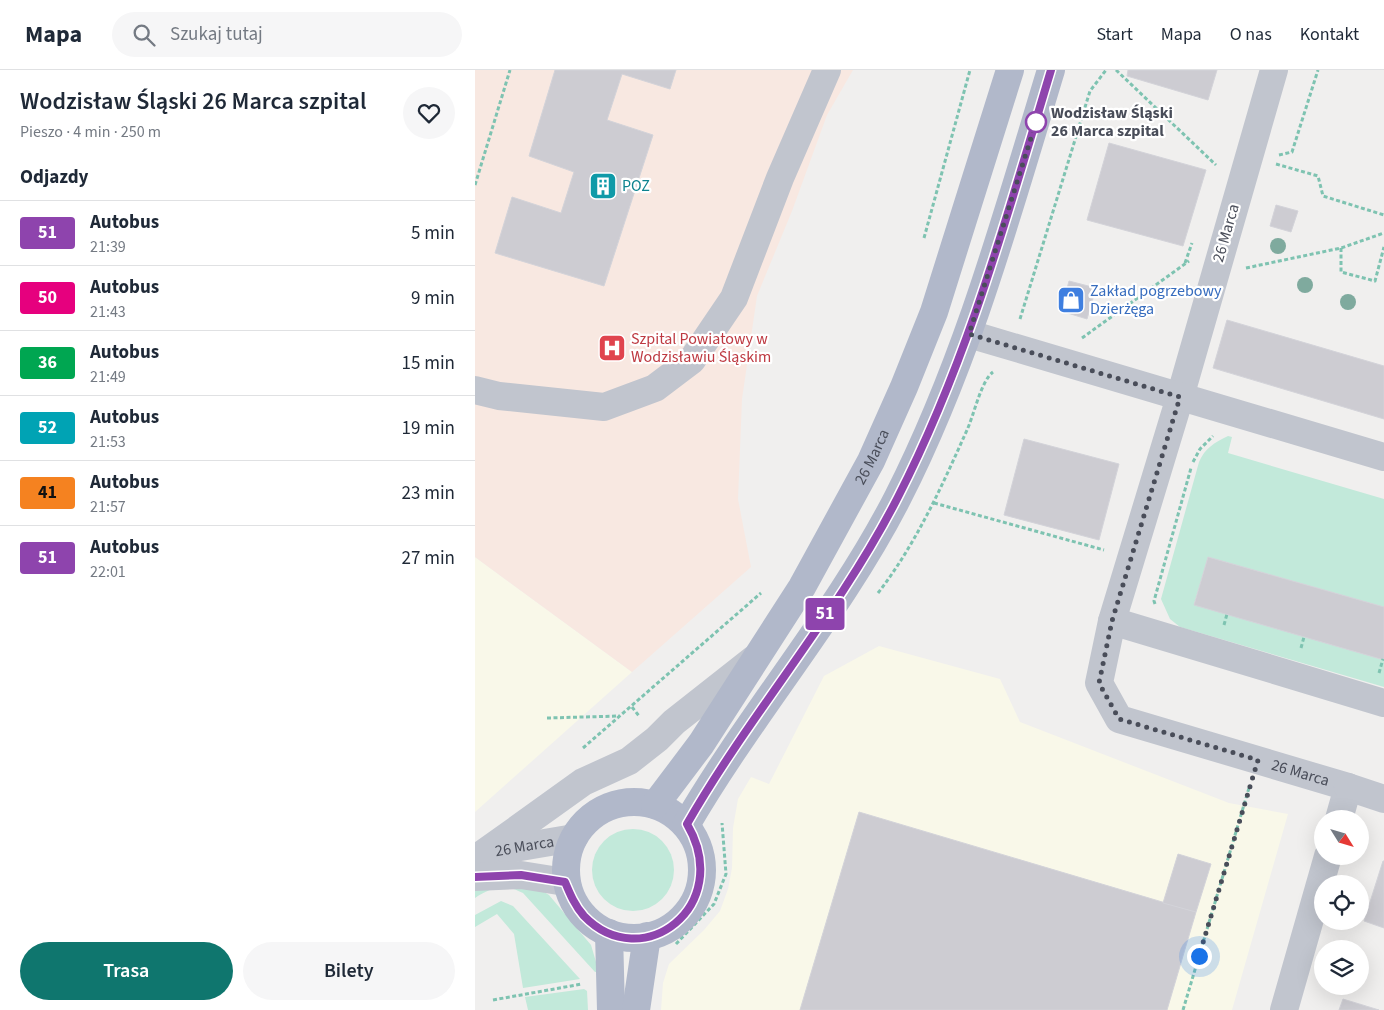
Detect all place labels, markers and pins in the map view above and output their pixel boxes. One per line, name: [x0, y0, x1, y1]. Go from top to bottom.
place label: Wodzisław Śląski 26 Marca szpital: [1051, 102, 1173, 142]
marker: Wodzisław Śląski 26 Marca szpital: [1025, 111, 1047, 133]
building icon: POZ: [588, 171, 618, 201]
place label: POZ: [622, 175, 650, 197]
place label: Zakład pogrzebowy Dzierżęga: [1090, 280, 1222, 320]
shop icon: Zakład pogrzebowy Dzierżęga: [1056, 285, 1086, 315]
place label: Szpital Powiatowy w Wodzisławiu Śląskim: [631, 328, 771, 368]
hospital icon: Szpital Powiatowy w Wodzisławiu Śląskim: [597, 333, 627, 363]

